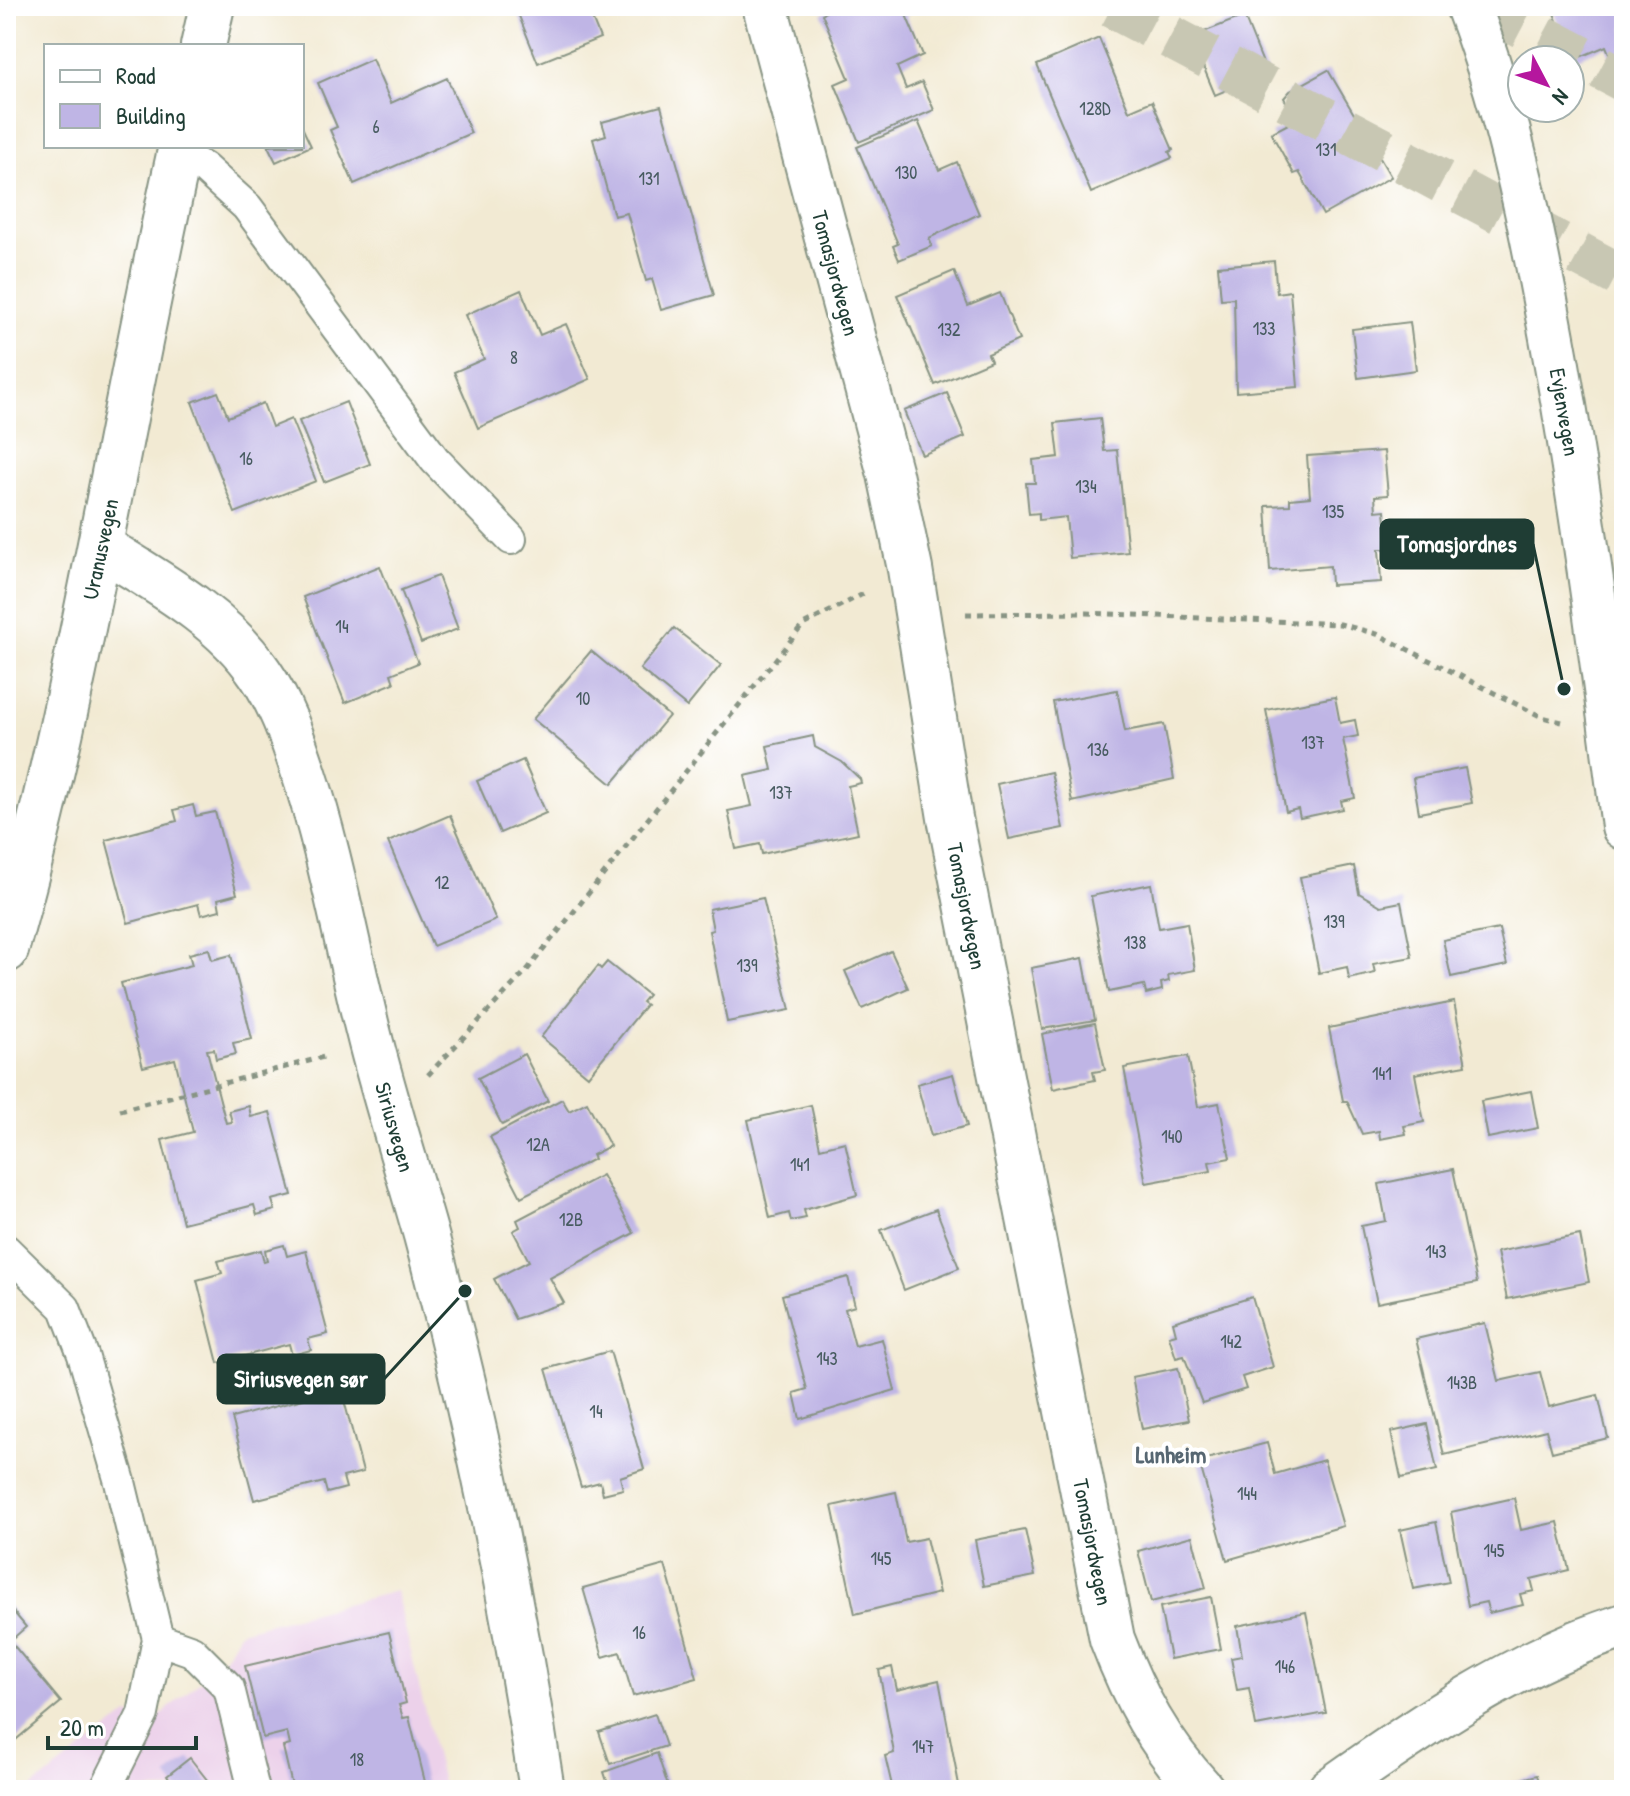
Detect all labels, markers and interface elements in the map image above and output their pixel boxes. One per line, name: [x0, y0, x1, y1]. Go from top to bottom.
legend: [44, 44, 304, 148]
north arrow: [1506, 44, 1586, 124]
text: Road: [116, 59, 155, 91]
text: N: [1546, 83, 1576, 112]
house number: 128D: [1079, 96, 1111, 121]
text: Building: [116, 99, 186, 131]
house number: 6: [372, 114, 380, 139]
house number: 131: [1315, 137, 1337, 162]
house number: 130: [895, 160, 917, 185]
house number: 131: [638, 166, 660, 191]
street label: Tomasjordvegen: [805, 207, 867, 339]
house number: 133: [1253, 316, 1275, 341]
house number: 132: [937, 317, 961, 342]
house number: 8: [510, 345, 518, 370]
street label: Evjenvegen: [1543, 366, 1587, 458]
house number: 16: [239, 446, 253, 471]
house number: 134: [1075, 474, 1097, 499]
street label: Uranusvegen: [75, 496, 125, 602]
house number: 135: [1322, 499, 1344, 524]
callout: Tomasjordnes: [1381, 520, 1533, 568]
text: Tomasjordnes: [1396, 527, 1517, 559]
house number: 14: [335, 614, 349, 639]
house number: 10: [576, 686, 590, 711]
house number: 137: [1301, 730, 1325, 755]
house number: 136: [1087, 737, 1109, 762]
house number: 137: [769, 780, 793, 805]
street label: Tomasjordvegen: [940, 840, 994, 972]
house number: 12: [435, 870, 450, 895]
house number: 139: [1323, 909, 1345, 934]
house number: 138: [1124, 930, 1146, 955]
house number: 139: [736, 953, 758, 978]
house number: 141: [1372, 1061, 1392, 1086]
street label: Siriusvegen: [368, 1079, 422, 1175]
house number: 140: [1161, 1124, 1183, 1149]
house number: 12A: [526, 1132, 550, 1157]
house number: 141: [790, 1152, 810, 1177]
house number: 12B: [559, 1207, 583, 1232]
house number: 143: [1425, 1239, 1447, 1264]
house number: 142: [1220, 1329, 1242, 1354]
house number: 143: [816, 1346, 838, 1371]
callout: Siriusvegen sør: [218, 1355, 384, 1403]
text: Siriusvegen sør: [234, 1362, 369, 1395]
house number: 143B: [1447, 1370, 1477, 1395]
house number: 14: [589, 1399, 603, 1424]
district label: Lunheim: [1136, 1438, 1206, 1470]
street label: Tomasjordvegen: [1066, 1476, 1120, 1608]
house number: 144: [1237, 1481, 1257, 1506]
house number: 145: [1484, 1538, 1505, 1563]
house number: 145: [871, 1546, 892, 1571]
house number: 16: [632, 1620, 646, 1645]
house number: 146: [1275, 1654, 1295, 1679]
scale bar: [48, 1700, 196, 1750]
text: 20 m: [60, 1711, 104, 1743]
house number: 147: [912, 1734, 934, 1759]
house number: 18: [350, 1747, 364, 1772]

